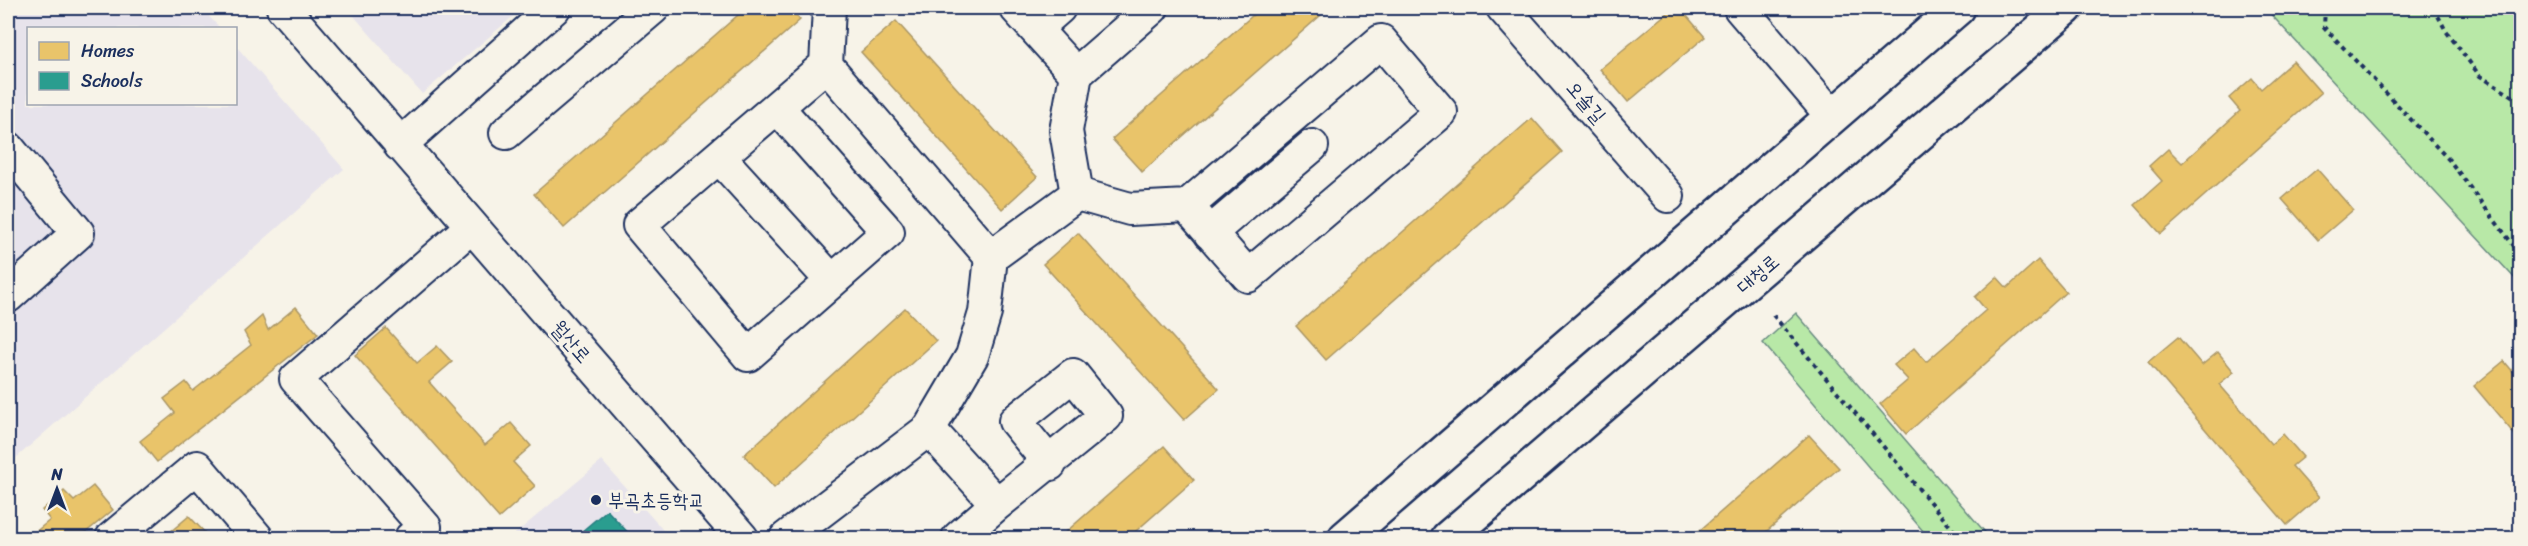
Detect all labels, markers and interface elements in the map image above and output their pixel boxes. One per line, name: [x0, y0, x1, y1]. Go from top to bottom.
legend: [27, 27, 237, 105]
text: Homes: [81, 35, 135, 67]
text: Schools: [81, 65, 143, 97]
street label: 오솔길: [1557, 72, 1615, 132]
street label: 대청로: [1728, 245, 1788, 303]
street label: 월산로: [542, 312, 600, 372]
north arrow: [27, 459, 87, 519]
text: N: [50, 460, 63, 489]
place label: 부곡초등학교: [608, 483, 705, 518]
marker: 부곡초등학교: [589, 493, 603, 507]

